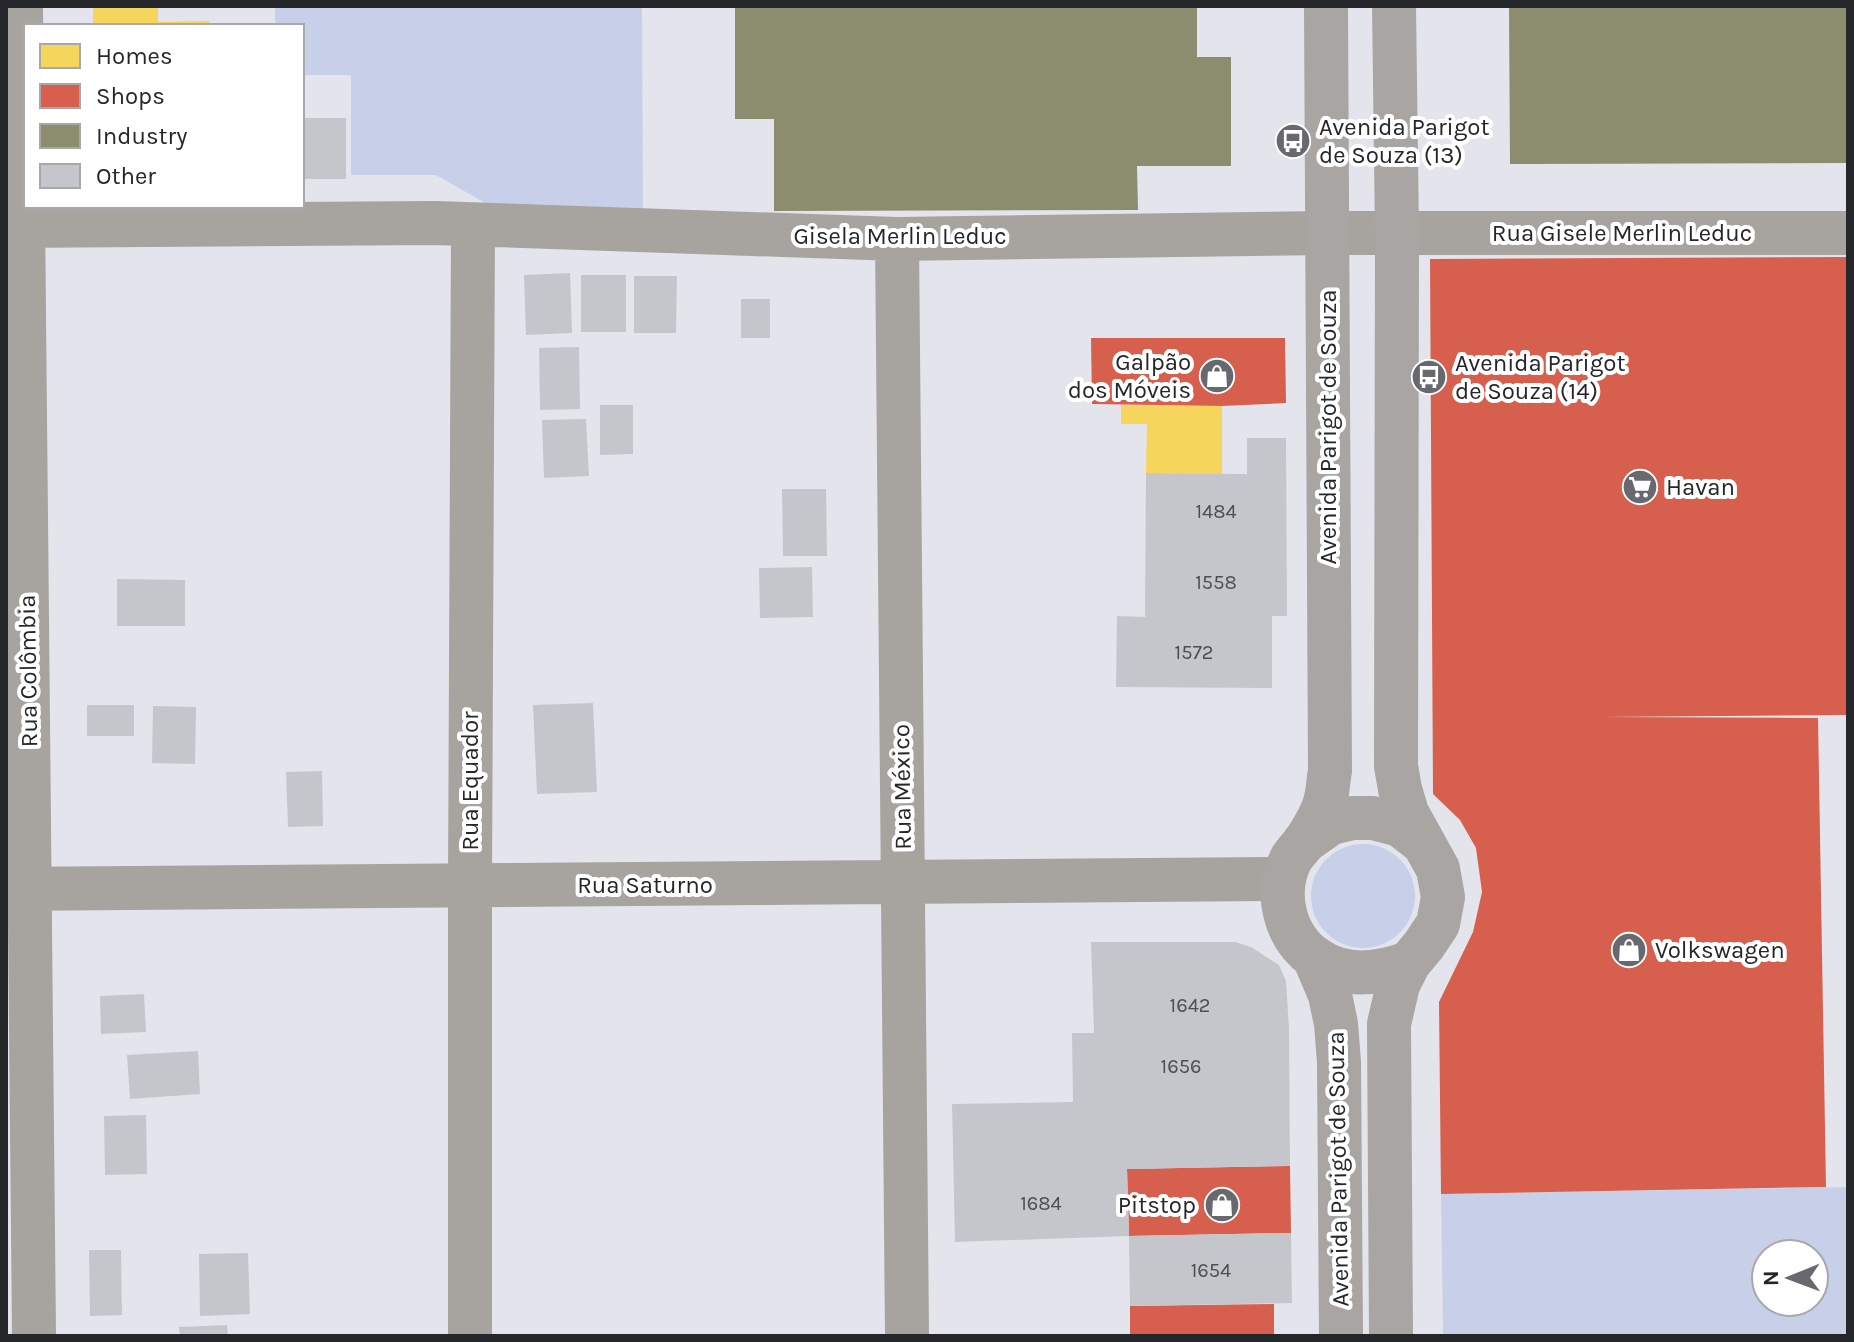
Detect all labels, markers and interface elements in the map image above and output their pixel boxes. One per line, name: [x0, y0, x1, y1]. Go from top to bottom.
legend: [24, 24, 304, 208]
text: Homes: [96, 42, 173, 70]
text: Shops: [96, 82, 165, 110]
place label: Avenida Parigot de Souza (13): [1319, 113, 1489, 169]
text: Industry: [96, 122, 187, 150]
bus stop icon: Avenida Parigot de Souza (13): [1274, 122, 1312, 160]
text: Other: [96, 162, 156, 190]
street label: Rua Gisele Merlin Leduc: [1492, 219, 1752, 247]
street label: Gisela Merlin Leduc: [793, 222, 1007, 250]
street label: Avenida Parigot de Souza: [1314, 289, 1342, 565]
place label: Galpão dos Móveis: [1068, 348, 1191, 404]
place label: Avenida Parigot de Souza (14): [1455, 349, 1625, 405]
shop icon: Galpão dos Móveis: [1198, 357, 1236, 395]
bus stop icon: Avenida Parigot de Souza (14): [1410, 358, 1448, 396]
supermarket icon: Havan: [1621, 468, 1659, 506]
place label: Havan: [1666, 473, 1735, 501]
house number: 1484: [1195, 500, 1237, 523]
house number: 1558: [1195, 571, 1237, 594]
street label: Rua Colômbia: [13, 594, 43, 748]
house number: 1572: [1175, 641, 1213, 664]
street label: Rua Equador: [456, 711, 484, 851]
street label: Rua México: [887, 724, 917, 850]
street label: Rua Saturno: [577, 871, 713, 899]
shop icon: Volkswagen: [1610, 931, 1648, 969]
place label: Volkswagen: [1655, 936, 1785, 964]
house number: 1642: [1170, 994, 1210, 1017]
street label: Avenida Parigot de Souza: [1322, 1031, 1354, 1307]
house number: 1656: [1161, 1055, 1201, 1078]
shop icon: Pitstop: [1203, 1186, 1241, 1224]
place label: Pitstop: [1118, 1191, 1196, 1219]
house number: 1684: [1020, 1192, 1062, 1215]
north arrow: [1750, 1238, 1830, 1318]
house number: 1654: [1191, 1259, 1231, 1282]
text: N: [1758, 1270, 1784, 1286]

